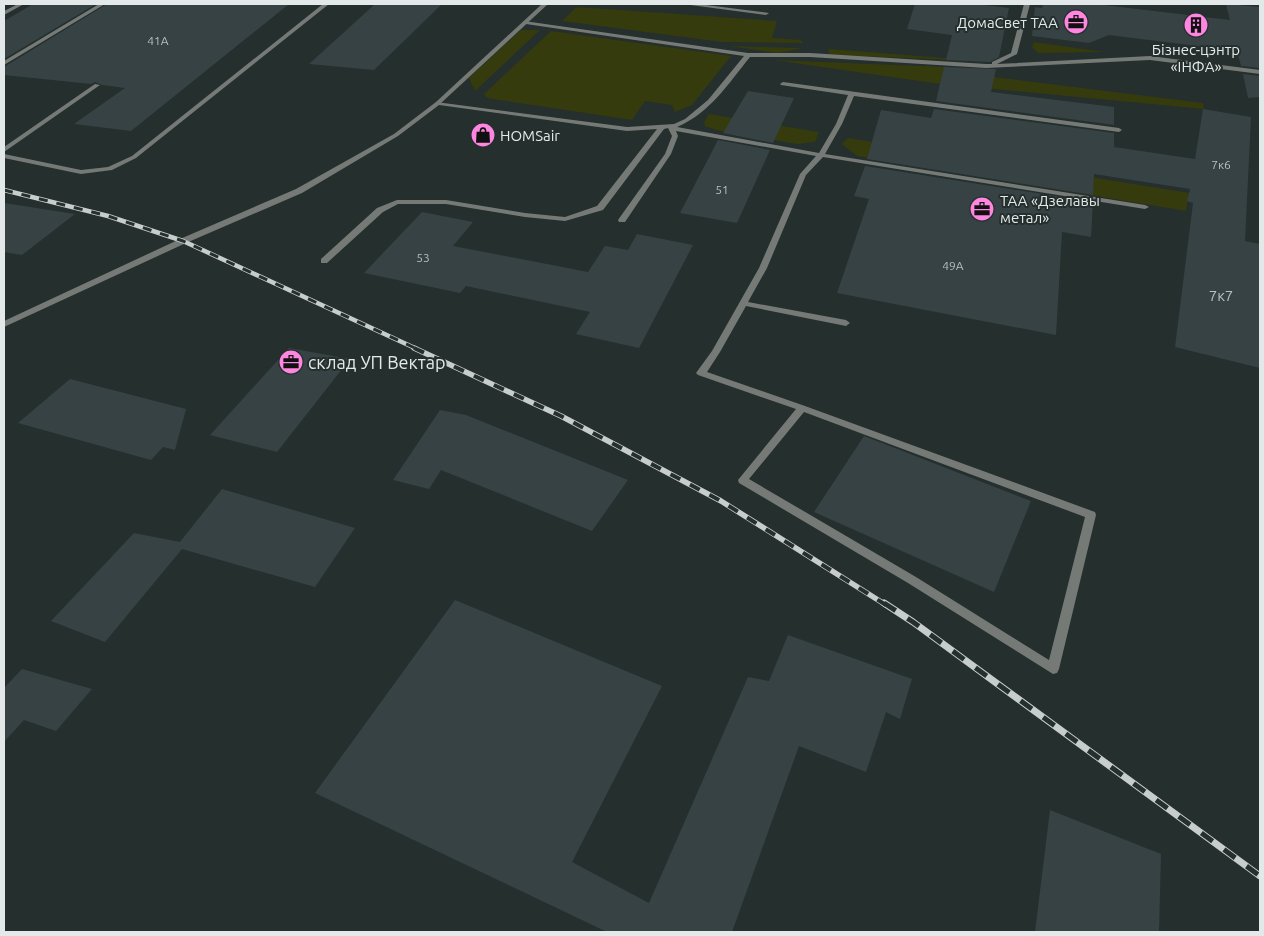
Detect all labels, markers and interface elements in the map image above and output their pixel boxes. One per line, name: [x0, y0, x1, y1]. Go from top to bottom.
office icon: ДомаСвет ТАА: [1063, 9, 1089, 35]
building icon: Бізнес-цэнтр «ІНФА»: [1183, 12, 1209, 38]
place label: ДомаСвет ТАА: [957, 14, 1058, 31]
house number: 41А: [147, 34, 169, 47]
place label: Бізнес-цэнтр «ІНФА»: [1152, 41, 1240, 75]
shop icon: HOMSair: [470, 122, 496, 148]
place label: HOMSair: [500, 127, 560, 144]
house number: 7к6: [1211, 158, 1231, 171]
house number: 51: [715, 183, 729, 196]
place label: ТАА «Дзелавы метал»: [1000, 192, 1100, 226]
office icon: ТАА «Дзелавы метал»: [969, 196, 995, 222]
house number: 53: [416, 251, 430, 264]
house number: 49А: [942, 259, 964, 272]
house number: 7к7: [1209, 287, 1233, 304]
office icon: склад УП Вектар: [278, 349, 304, 375]
place label: склад УП Вектар: [308, 352, 446, 372]

